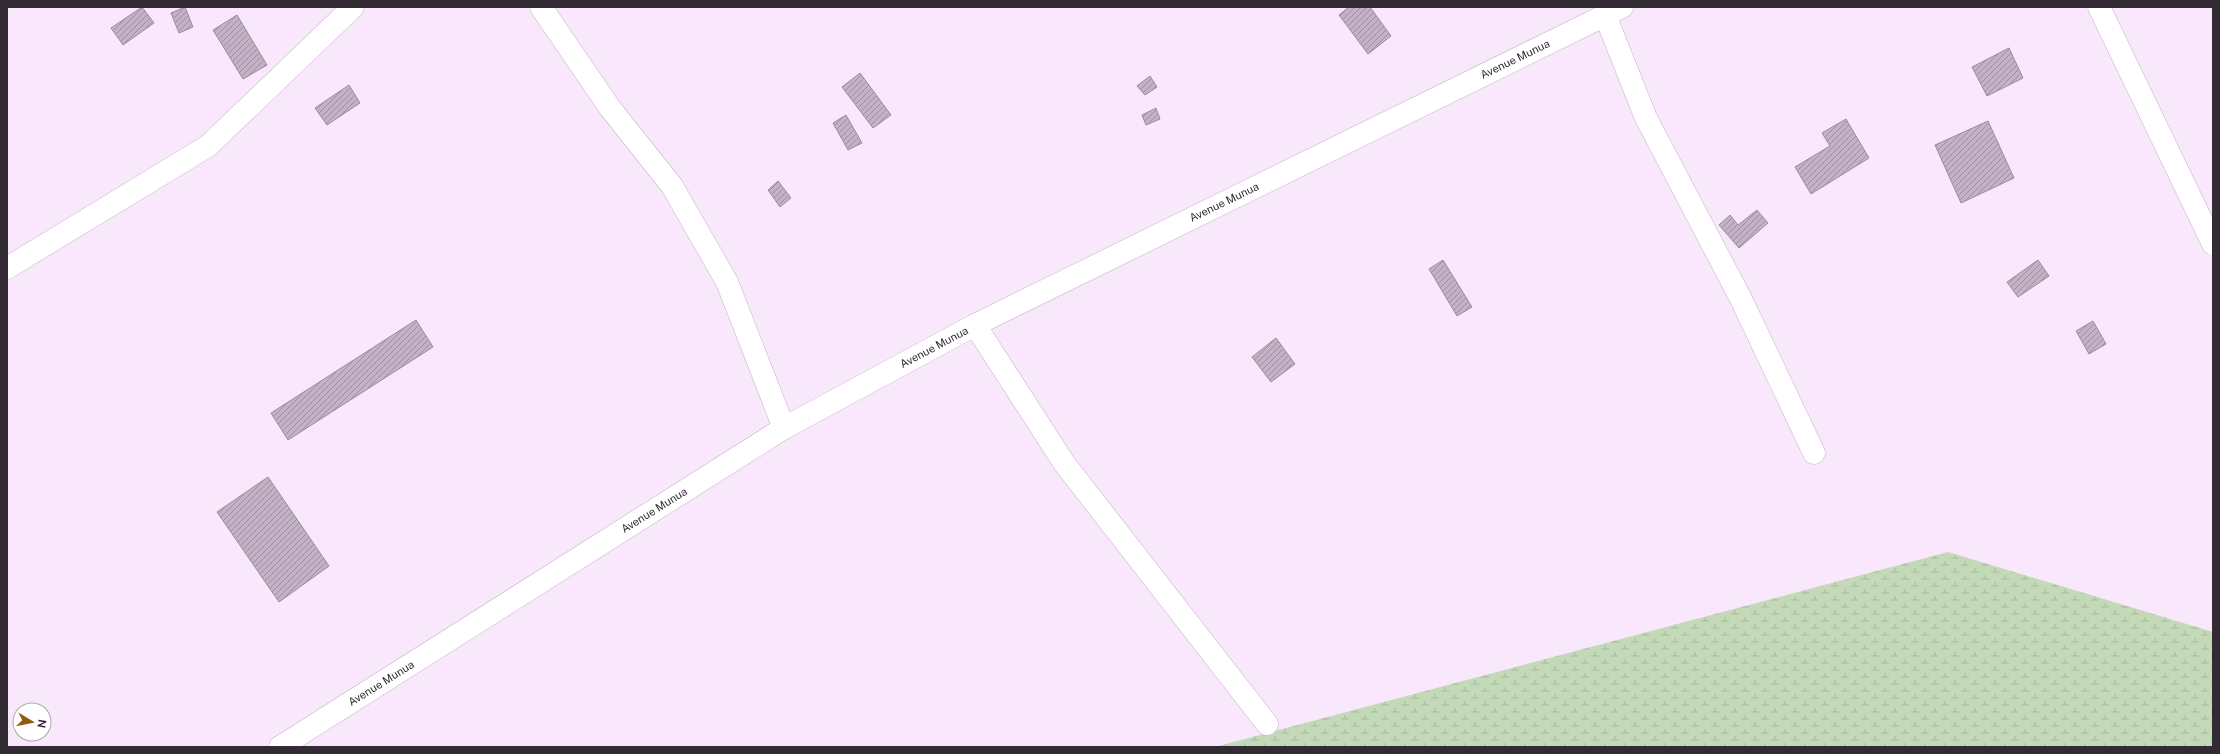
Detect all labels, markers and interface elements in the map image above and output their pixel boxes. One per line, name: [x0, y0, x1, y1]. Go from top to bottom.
street label: Avenue Munua: [1478, 37, 1552, 81]
street label: Avenue Munua: [1187, 180, 1261, 224]
street label: Avenue Munua: [898, 324, 970, 370]
street label: Avenue Munua: [619, 485, 689, 535]
street label: Avenue Munua: [346, 658, 416, 708]
north arrow: [12, 702, 52, 742]
text: N: [35, 718, 49, 729]

